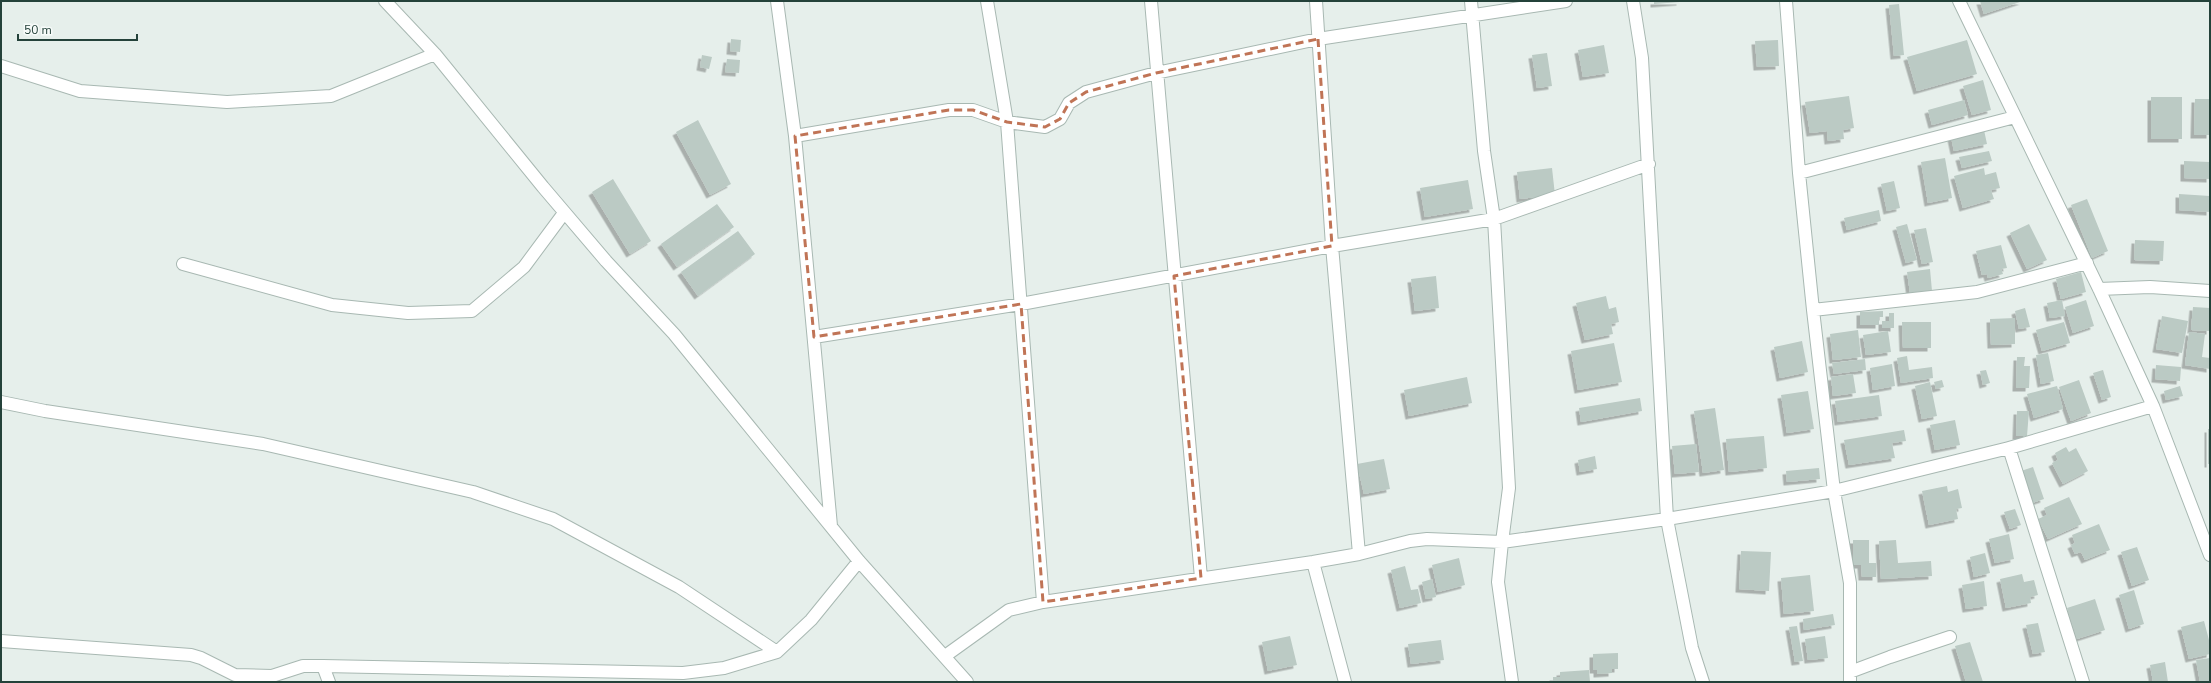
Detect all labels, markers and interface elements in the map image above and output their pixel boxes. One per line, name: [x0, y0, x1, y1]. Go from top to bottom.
scale bar: [18, 16, 137, 42]
text: 50 m: [24, 22, 52, 38]

